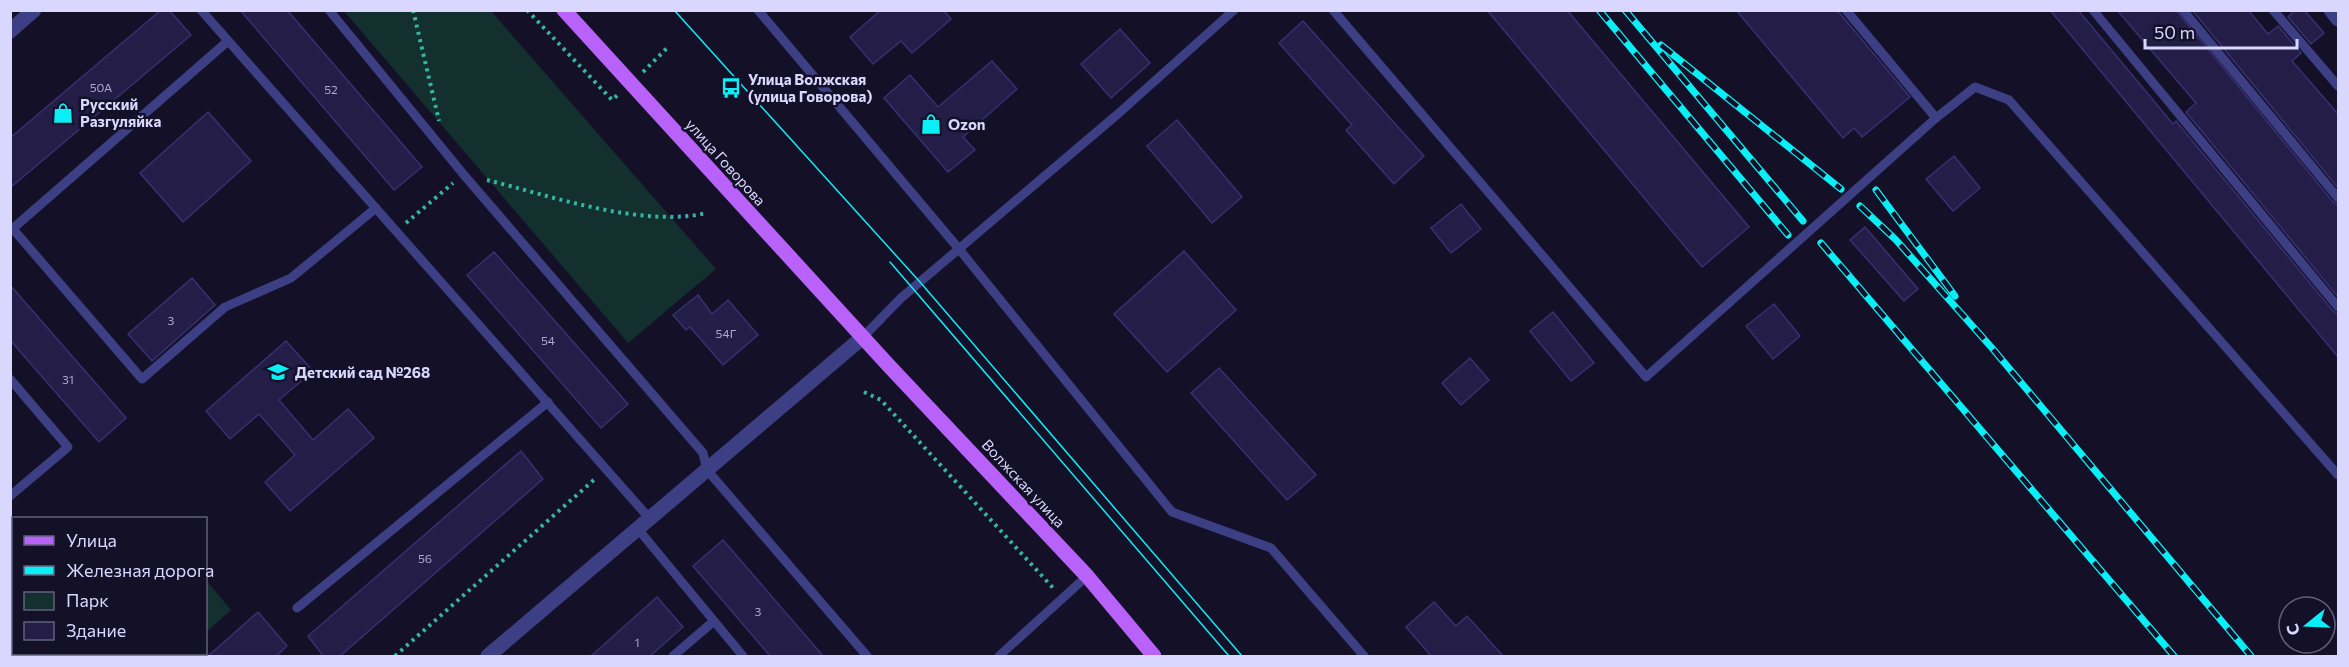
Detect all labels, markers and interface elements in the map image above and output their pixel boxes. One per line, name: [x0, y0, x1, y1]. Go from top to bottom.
scale bar: [2145, 12, 2296, 50]
text: 50 m: [2154, 21, 2195, 43]
place label: Улица Волжская (улица Говорова): [748, 70, 872, 105]
bus stop icon: Улица Волжская (улица Говорова): [719, 76, 743, 100]
house number: 50А: [90, 80, 112, 94]
house number: 52: [324, 82, 338, 96]
place label: Русский Разгуляйка: [80, 95, 162, 130]
shop icon: Русский Разгуляйка: [51, 101, 75, 125]
shop icon: Ozon: [919, 112, 943, 136]
street label: улица Говорова: [682, 115, 770, 209]
place label: Ozon: [948, 115, 986, 133]
house number: 3: [168, 313, 175, 327]
house number: 54Г: [716, 326, 737, 340]
house number: 54: [541, 333, 555, 347]
school or university icon: Детский сад №268: [266, 360, 290, 384]
place label: Детский сад №268: [295, 363, 430, 381]
house number: 31: [62, 372, 74, 386]
street label: Волжская улица: [979, 435, 1069, 531]
legend: [12, 517, 207, 655]
text: Улица: [66, 529, 117, 551]
house number: 56: [418, 551, 432, 565]
text: Железная дорога: [66, 559, 214, 581]
text: Парк: [66, 589, 109, 611]
north arrow: [2277, 595, 2337, 655]
house number: 3: [755, 604, 762, 618]
text: Здание: [66, 619, 126, 641]
text: С: [2282, 622, 2303, 638]
house number: 1: [634, 635, 640, 649]

